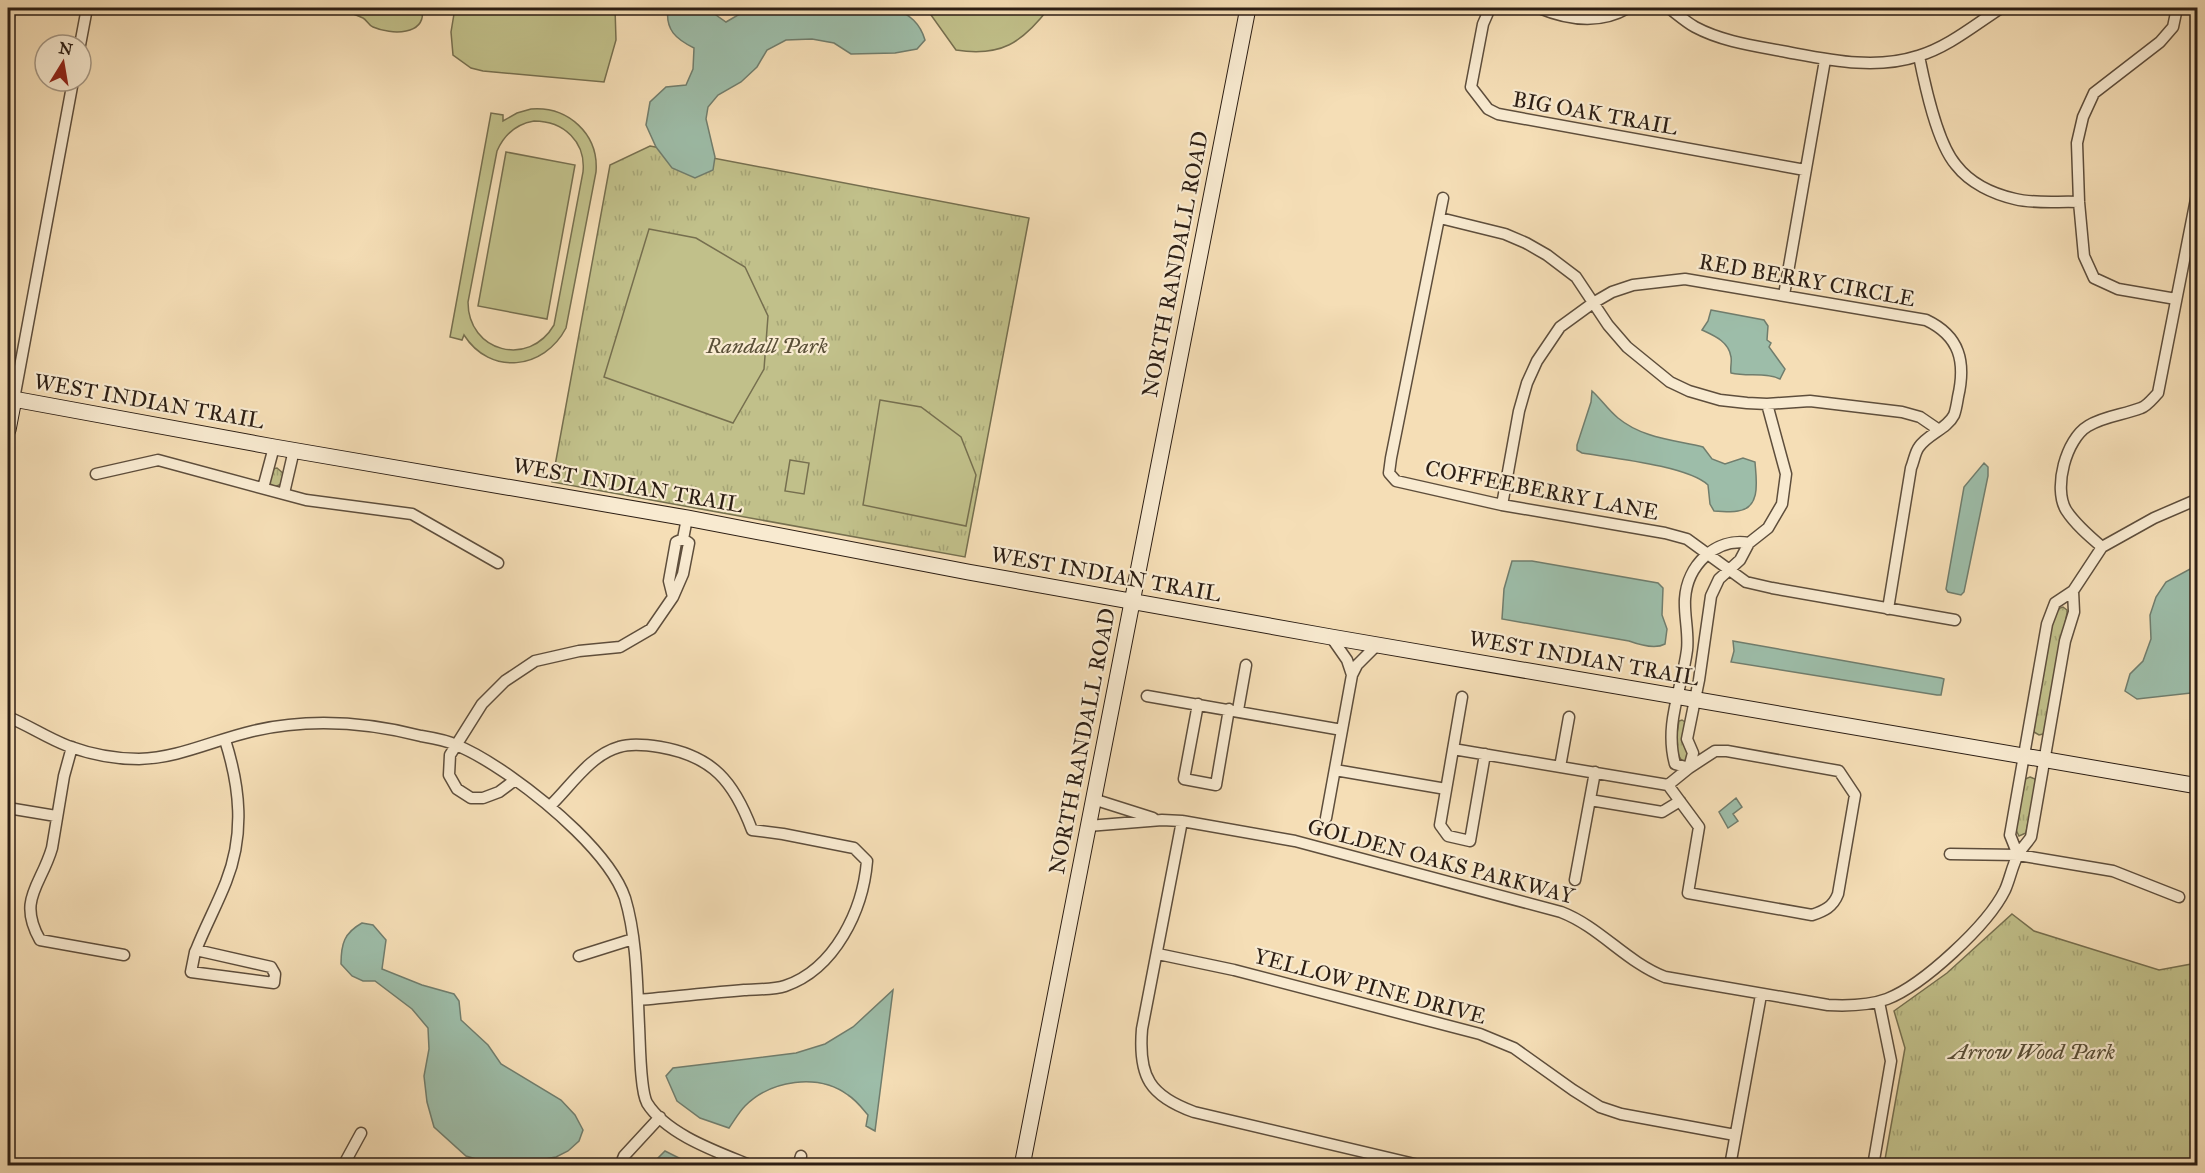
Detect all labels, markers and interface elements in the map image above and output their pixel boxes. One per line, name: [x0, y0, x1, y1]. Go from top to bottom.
north arrow: [33, 33, 93, 93]
text: N: [57, 38, 75, 59]
street label: BIG OAK TRAIL: [1510, 85, 1680, 141]
street label: NORTH RANDALL ROAD: [1136, 129, 1214, 399]
street label: RED BERRY CIRCLE: [1697, 248, 1917, 312]
park label: Randall Park: [705, 332, 828, 359]
street label: WEST INDIAN TRAIL: [32, 367, 266, 435]
street label: WEST INDIAN TRAIL: [511, 451, 745, 519]
street label: COFFEEBERRY LANE: [1423, 454, 1661, 526]
street label: WEST INDIAN TRAIL: [989, 540, 1223, 608]
street label: NORTH RANDALL ROAD: [1043, 606, 1121, 876]
street label: WEST INDIAN TRAIL: [1467, 624, 1701, 692]
street label: GOLDEN OAKS PARKWAY: [1305, 812, 1578, 910]
street label: YELLOW PINE DRIVE: [1251, 942, 1489, 1030]
park label: Arrow Wood Park: [1947, 1038, 2115, 1065]

